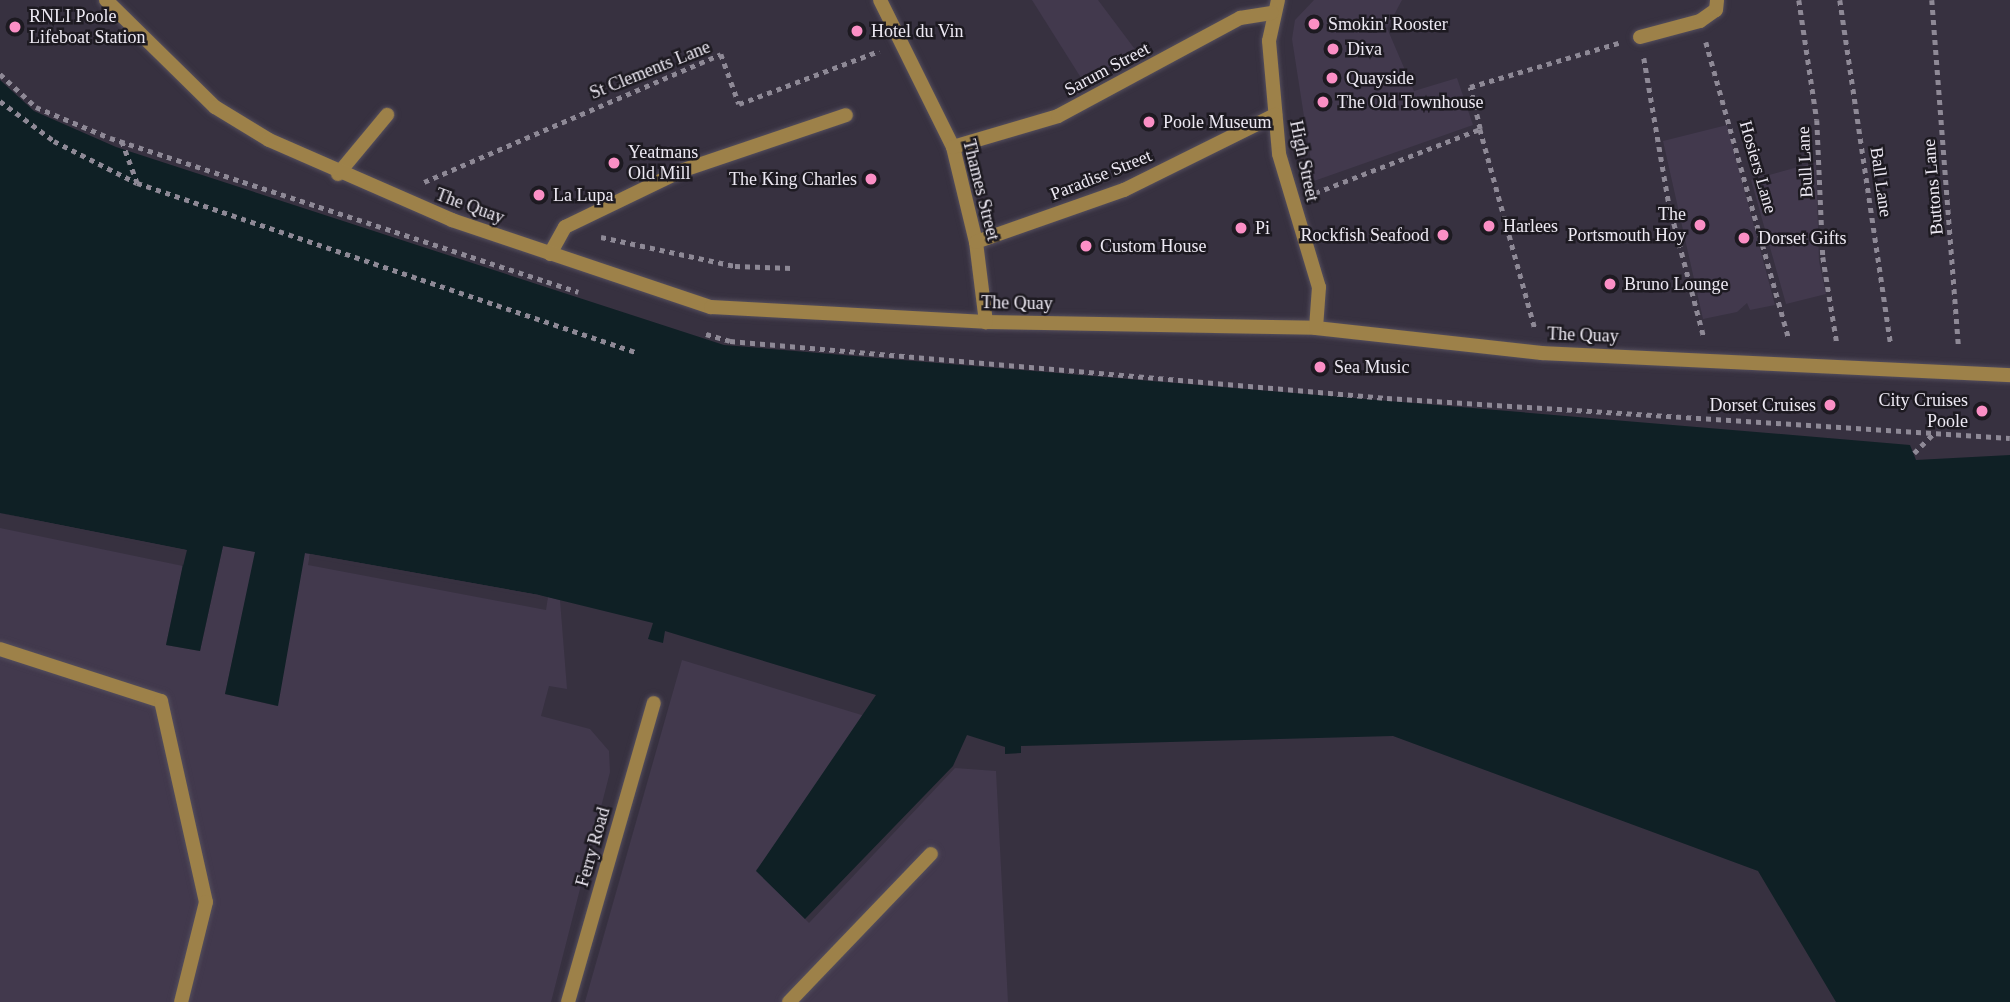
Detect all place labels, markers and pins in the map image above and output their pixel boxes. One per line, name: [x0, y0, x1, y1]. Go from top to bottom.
place label: RNLI Poole Lifeboat Station: [29, 6, 145, 48]
place label: Smokin' Rooster: [1328, 13, 1448, 35]
marker: Smokin' Rooster: [1306, 16, 1322, 32]
marker: RNLI Poole Lifeboat Station: [7, 19, 23, 35]
place label: Hotel du Vin: [871, 20, 964, 42]
marker: Hotel du Vin: [849, 23, 865, 39]
place label: Diva: [1347, 38, 1382, 60]
marker: Diva: [1325, 41, 1341, 57]
place label: Quayside: [1346, 67, 1414, 89]
marker: Quayside: [1324, 70, 1340, 86]
place label: The Old Townhouse: [1337, 91, 1484, 113]
marker: The Old Townhouse: [1315, 94, 1331, 110]
place label: Poole Museum: [1163, 111, 1272, 133]
marker: Poole Museum: [1141, 114, 1157, 130]
place label: Yeatmans Old Mill: [628, 142, 698, 184]
marker: Yeatmans Old Mill: [606, 155, 622, 171]
place label: The King Charles: [729, 168, 857, 190]
marker: The King Charles: [863, 171, 879, 187]
place label: La Lupa: [553, 184, 613, 206]
marker: La Lupa: [531, 187, 547, 203]
place label: The Portsmouth Hoy: [1567, 204, 1686, 246]
place label: Harlees: [1503, 215, 1558, 237]
place label: Pi: [1255, 217, 1270, 239]
marker: The Portsmouth Hoy: [1692, 217, 1708, 233]
marker: Harlees: [1481, 218, 1497, 234]
marker: Pi: [1233, 220, 1249, 236]
place label: Rockfish Seafood: [1301, 224, 1429, 246]
marker: Rockfish Seafood: [1435, 227, 1451, 243]
place label: Dorset Gifts: [1758, 227, 1846, 249]
marker: Dorset Gifts: [1736, 230, 1752, 246]
place label: Custom House: [1100, 235, 1207, 257]
marker: Custom House: [1078, 238, 1094, 254]
place label: Bruno Lounge: [1624, 273, 1728, 295]
marker: Bruno Lounge: [1602, 276, 1618, 292]
place label: Sea Music: [1334, 356, 1409, 378]
marker: Sea Music: [1312, 359, 1328, 375]
place label: City Cruises Poole: [1878, 390, 1968, 432]
place label: Dorset Cruises: [1710, 394, 1816, 416]
marker: Dorset Cruises: [1822, 397, 1838, 413]
marker: City Cruises Poole: [1974, 403, 1990, 419]

